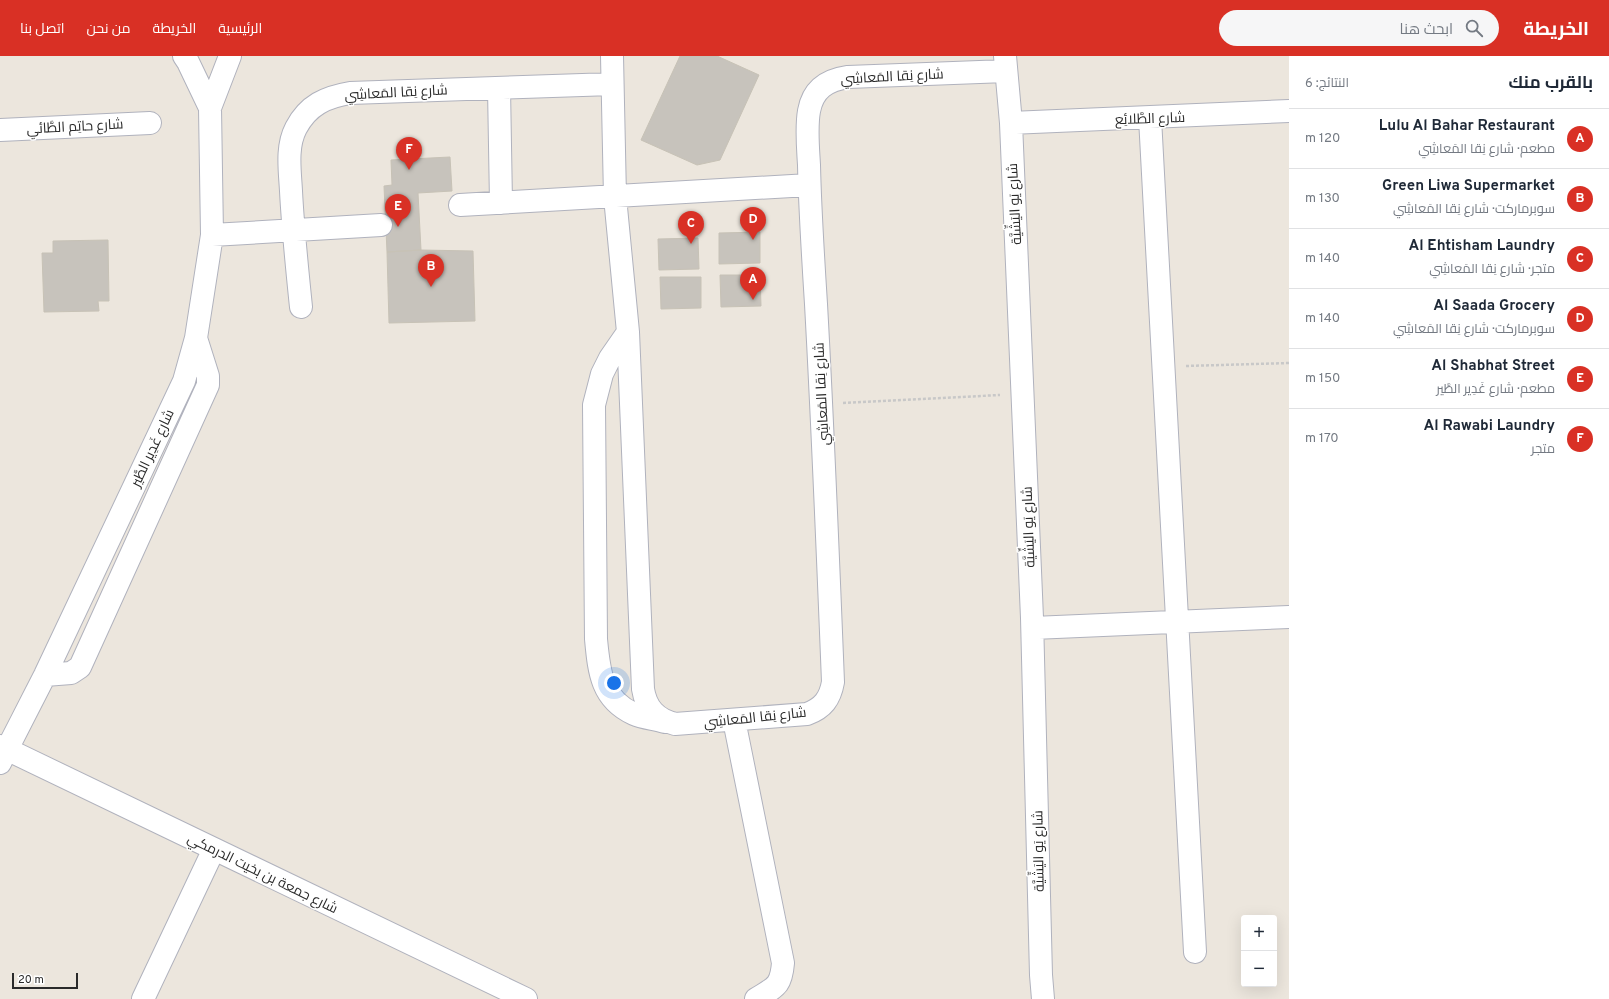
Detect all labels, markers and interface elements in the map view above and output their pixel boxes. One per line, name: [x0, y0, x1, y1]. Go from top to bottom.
search box: [1219, 10, 1499, 46]
icon: search: [1463, 17, 1485, 39]
text: الخريطة: [1523, 18, 1589, 42]
text: اتصل بنا: [20, 21, 65, 38]
text: من نحن: [87, 21, 131, 38]
text: الخريطة: [153, 21, 196, 38]
text: الرئيسية: [218, 21, 262, 38]
text: ابحث هنا: [1400, 21, 1453, 40]
street label: شارع نِقا المَعاشِي: [840, 66, 944, 90]
text: بالقرب منك: [1509, 73, 1593, 95]
text: النتائج: 6: [1305, 76, 1349, 92]
street label: شارع نِقا المَعاشِي: [344, 82, 448, 106]
street label: شارع الطَّلائِع: [1115, 110, 1186, 129]
street label: شارع حاتِم الطَّائي: [26, 116, 124, 141]
text: Lulu Al Bahar Restaurant: [1379, 117, 1555, 136]
text: 120 m: [1305, 131, 1340, 147]
text: A: [1575, 131, 1585, 147]
pin: F: [396, 137, 422, 170]
text: مطعم · شارع نِقا المَعاشِي: [1418, 142, 1555, 158]
street label: شارع يَو اليَشِّيَّة: [1001, 163, 1026, 245]
text: Green Liwa Supermarket: [1382, 177, 1555, 196]
text: 130 m: [1305, 191, 1340, 207]
text: B: [1576, 191, 1585, 207]
pin: E: [385, 194, 411, 227]
text: سوبرماركت · شارع نِقا المَعاشِي: [1393, 202, 1555, 218]
pin: D: [740, 207, 766, 240]
pin: C: [678, 211, 704, 244]
text: Al Ehtisham Laundry: [1408, 237, 1555, 256]
text: 140 m: [1305, 251, 1340, 267]
text: C: [1576, 251, 1584, 267]
pin: B: [418, 254, 444, 287]
text: متجر · شارع نِقا المَعاشِي: [1429, 262, 1555, 278]
pin: A: [740, 267, 766, 300]
text: Al Saada Grocery: [1433, 297, 1555, 316]
text: 140 m: [1305, 311, 1340, 327]
text: D: [1575, 311, 1585, 327]
text: سوبرماركت · شارع نِقا المَعاشِي: [1393, 322, 1555, 338]
street label: شارع نِقا المَعاشِي: [811, 342, 835, 446]
text: Al Shabhat Street: [1431, 357, 1555, 376]
text: 150 m: [1305, 371, 1340, 387]
text: E: [1576, 371, 1584, 387]
text: مطعم · شارع غَدِير الطَّير: [1436, 382, 1555, 398]
street label: شارع غَدِير الطَّير: [127, 407, 179, 491]
text: Al Rawabi Laundry: [1424, 417, 1555, 436]
text: 170 m: [1305, 431, 1339, 447]
text: F: [1576, 431, 1584, 447]
text: متجر: [1531, 442, 1555, 458]
street label: شارع يَو اليَشِّيَّة: [1015, 486, 1039, 568]
your location: [604, 673, 624, 693]
street label: شارع نِقا المَعاشِي: [703, 705, 807, 733]
street label: شارع يَو اليَشِّيَّة: [1026, 810, 1049, 892]
street label: شارع جمعة بن بخيت الدرمكي: [184, 831, 340, 920]
map controls: [1241, 915, 1277, 987]
button: +: [1241, 915, 1277, 951]
button: −: [1241, 951, 1277, 987]
scale bar: [12, 971, 78, 990]
text: 20 m: [18, 973, 44, 987]

